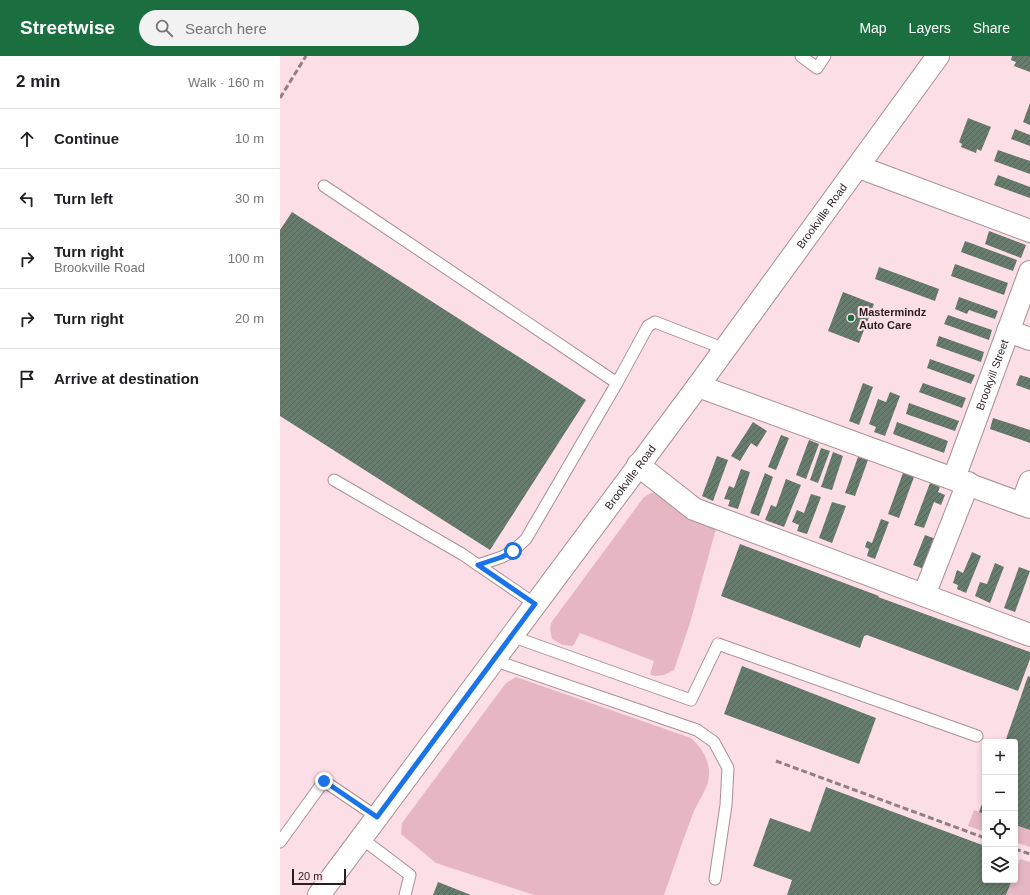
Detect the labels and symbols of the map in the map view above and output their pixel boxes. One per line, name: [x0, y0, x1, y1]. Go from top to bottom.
street label: Brookville Road: [794, 181, 849, 251]
place label: Mastermindz Auto Care: [859, 306, 927, 331]
marker: Mastermindz Auto Care: [846, 313, 856, 323]
street label: Brookyill Street: [974, 338, 1011, 412]
street label: Brookville Road: [602, 443, 658, 512]
route start: [504, 542, 522, 560]
route end: [315, 772, 333, 790]
scale bar: [292, 867, 346, 886]

